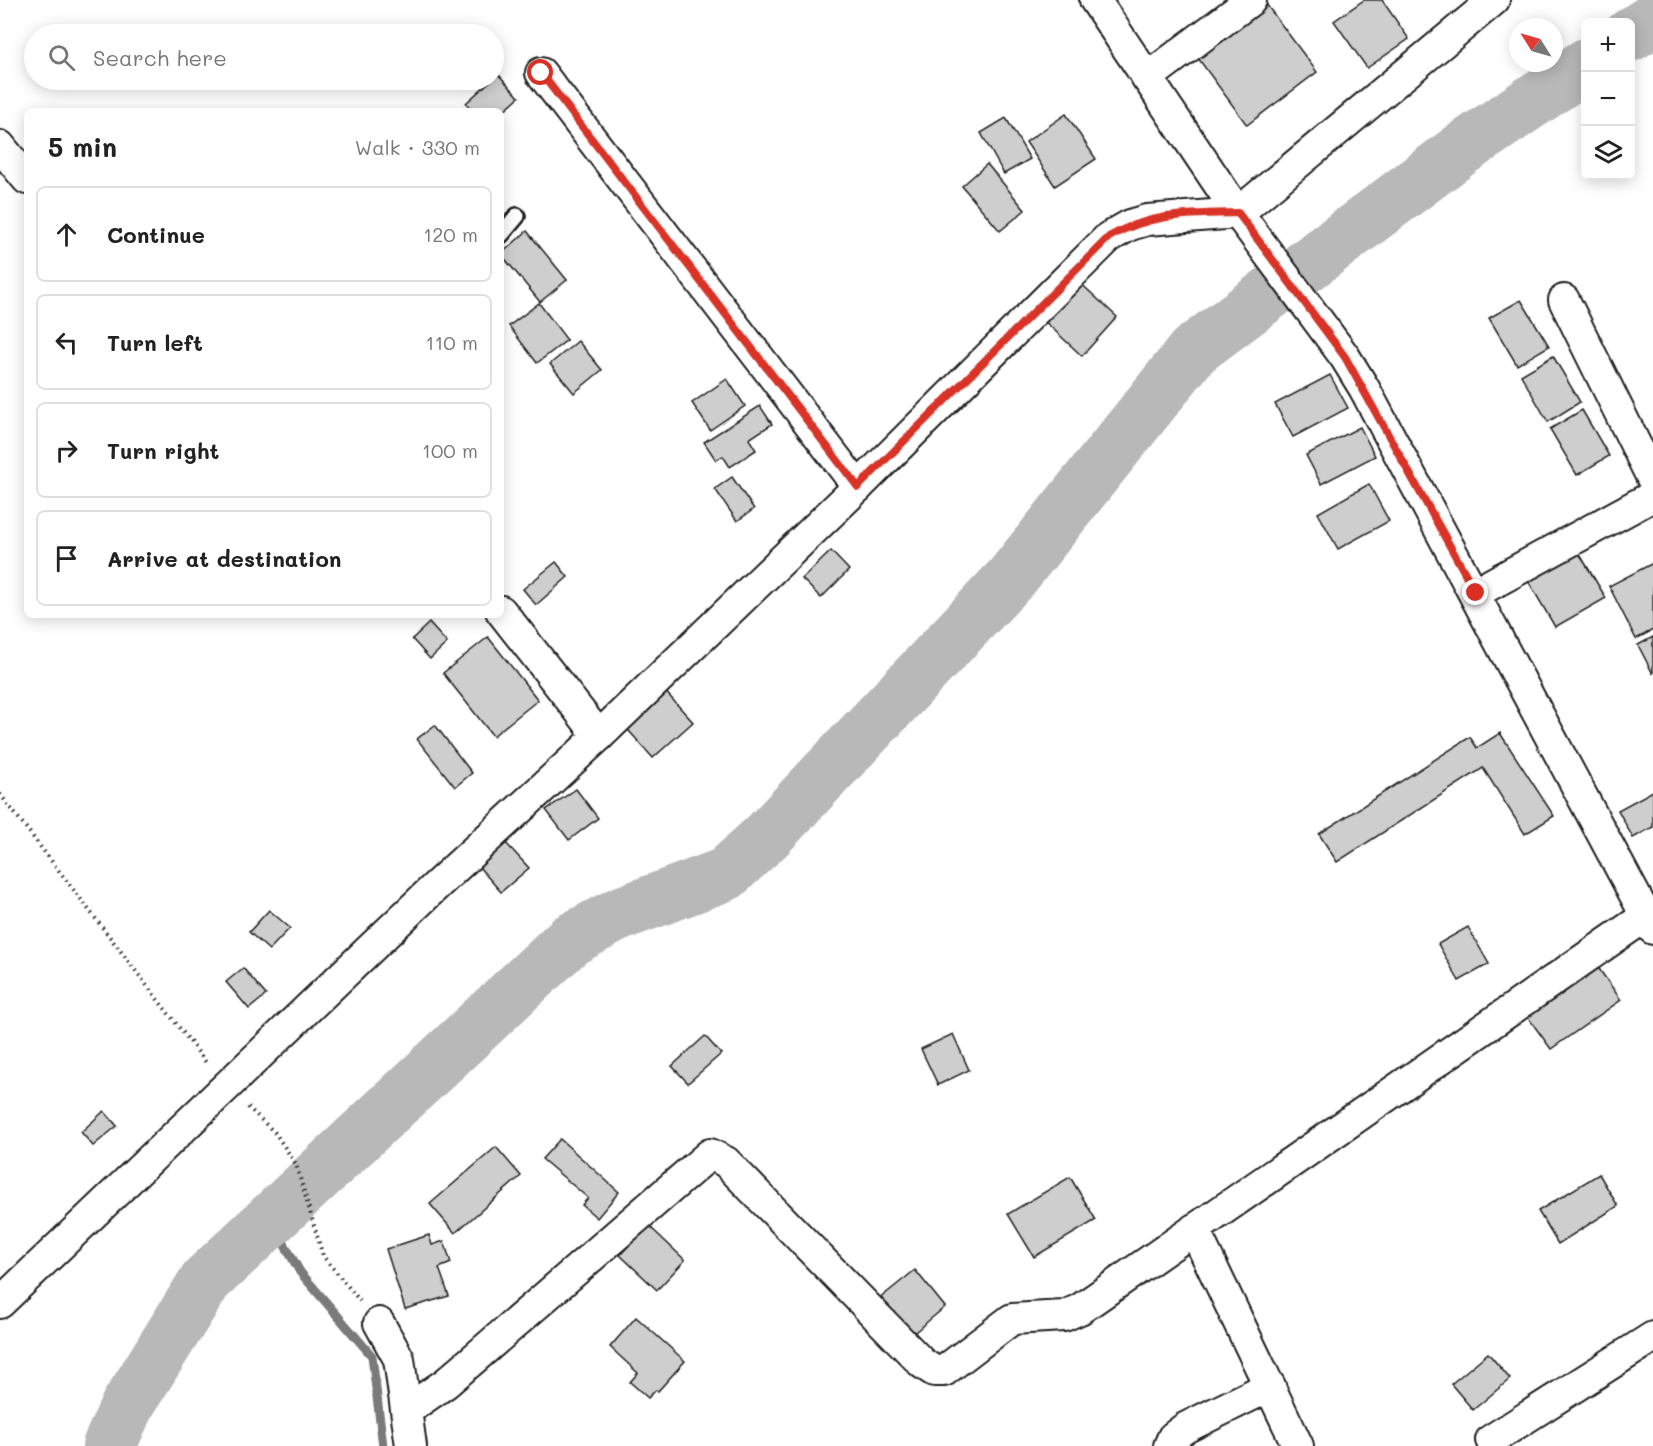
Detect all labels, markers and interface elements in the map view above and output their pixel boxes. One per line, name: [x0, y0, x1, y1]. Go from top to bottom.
north arrow: [1509, 18, 1563, 72]
map controls: [1581, 18, 1635, 180]
button: +: [1581, 18, 1635, 72]
search box: [24, 24, 504, 90]
icon: search: [45, 41, 78, 74]
text: Search here: [93, 43, 227, 72]
route start: [527, 59, 553, 85]
button: −: [1581, 72, 1635, 126]
button: layers: [1581, 126, 1635, 180]
text: 5 min: [48, 130, 117, 164]
text: Walk · 330 m: [355, 134, 480, 160]
icon: ahead: [50, 218, 83, 251]
text: Continue: [107, 220, 205, 249]
text: 120 m: [423, 221, 478, 247]
icon: left: [50, 326, 83, 359]
text: Turn left: [107, 328, 203, 357]
text: 110 m: [425, 329, 478, 355]
icon: right: [50, 434, 83, 467]
text: Turn right: [107, 436, 219, 465]
text: 100 m: [422, 437, 478, 463]
icon: arrive: [50, 542, 83, 575]
text: Arrive at destination: [107, 544, 342, 573]
route end: [1462, 579, 1488, 605]

